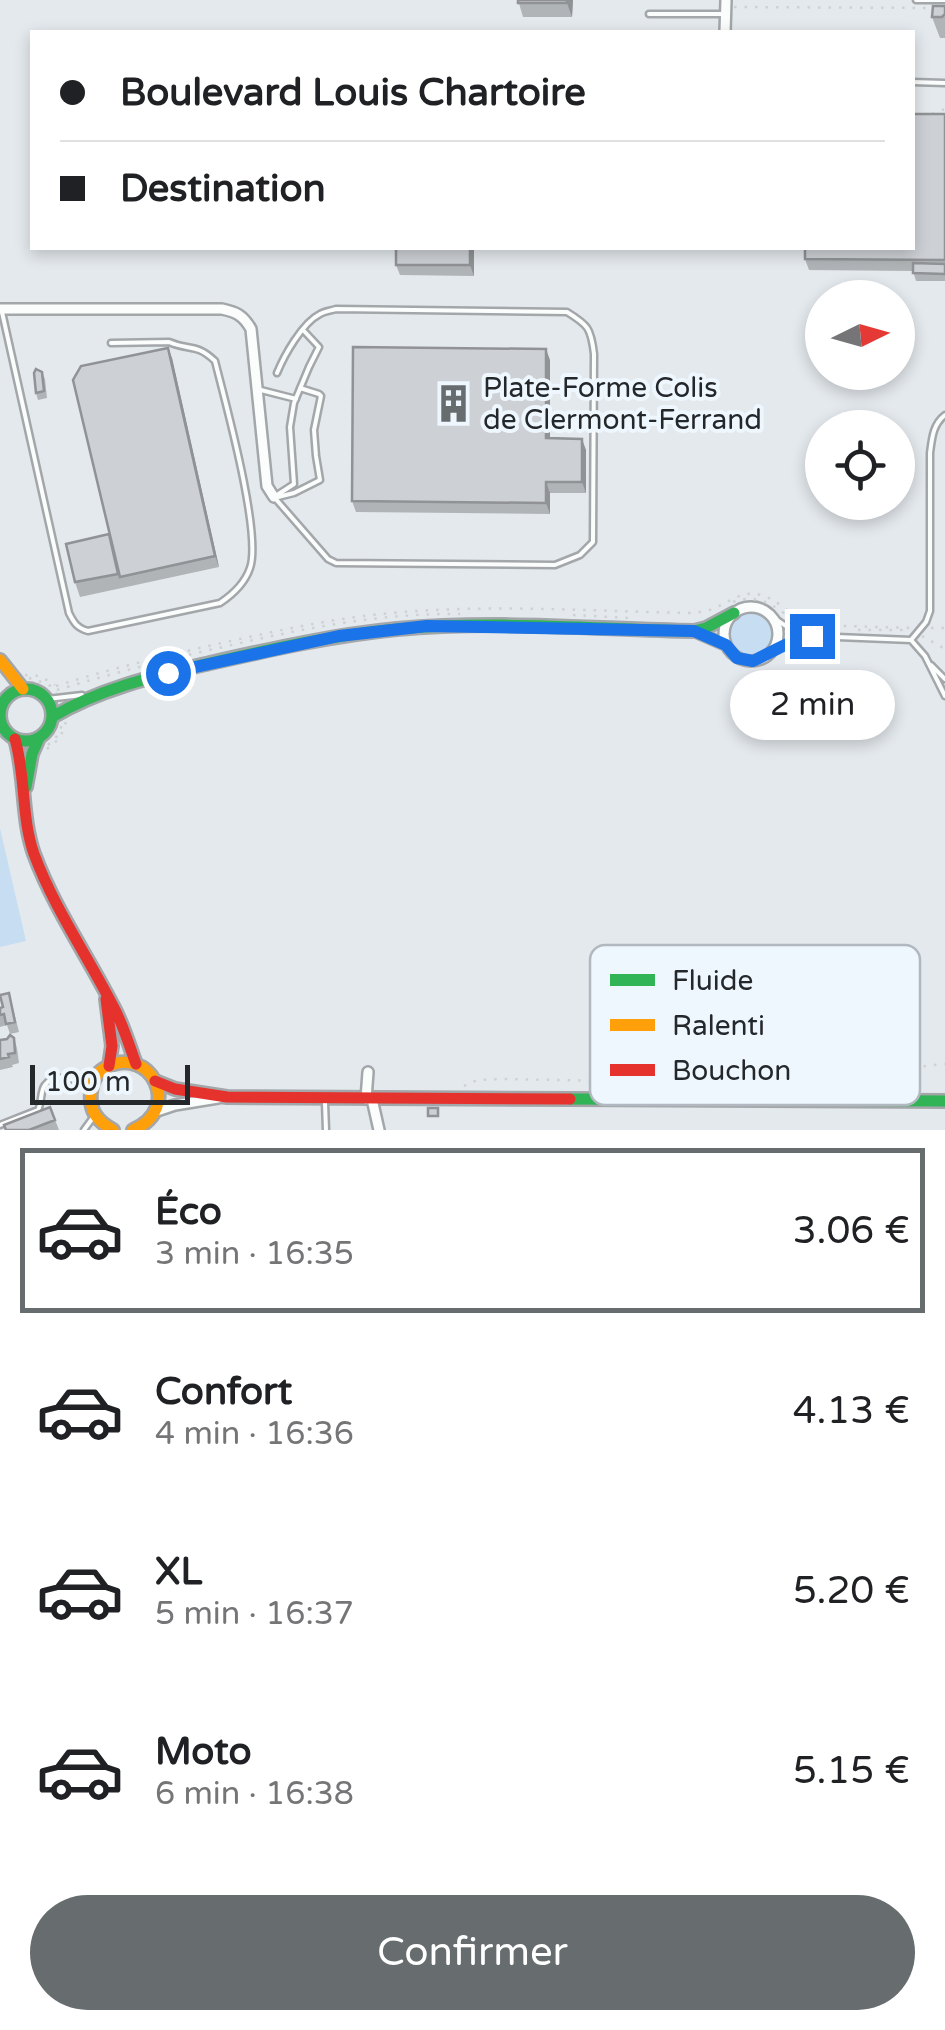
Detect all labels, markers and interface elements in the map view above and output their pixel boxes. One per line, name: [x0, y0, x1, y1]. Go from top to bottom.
text: Boulevard Louis Chartoire: [120, 70, 586, 116]
text: Destination: [120, 166, 326, 212]
north arrow: [805, 280, 915, 390]
map controls: [805, 280, 915, 520]
place label: Plate-Forme Colis de Clermont-Ferrand: [483, 371, 762, 437]
building icon: Plate-Forme Colis de Clermont-Ferrand: [432, 383, 474, 425]
button: locate: [805, 410, 915, 520]
route end: [790, 614, 835, 659]
route start: [146, 651, 191, 696]
callout: 2 min: [730, 671, 894, 741]
text: 2 min: [770, 686, 855, 724]
legend: [590, 945, 920, 1105]
text: Fluide: [672, 964, 753, 998]
text: Ralenti: [672, 1009, 765, 1043]
text: Bouchon: [672, 1054, 791, 1088]
scale bar: [30, 1060, 190, 1104]
text: 100 m: [45, 1065, 131, 1099]
icon: car: [35, 1186, 125, 1276]
text: Éco: [155, 1189, 222, 1235]
text: 3.06 €: [793, 1208, 910, 1254]
text: 3 min · 16:35: [155, 1235, 354, 1273]
icon: car: [35, 1366, 125, 1456]
text: Confort: [155, 1369, 292, 1415]
text: 4.13 €: [793, 1388, 910, 1434]
text: 4 min · 16:36: [155, 1415, 354, 1453]
icon: car: [35, 1546, 125, 1636]
text: XL: [155, 1549, 202, 1595]
text: 5.20 €: [793, 1568, 910, 1614]
text: 5 min · 16:37: [155, 1595, 354, 1633]
icon: car: [35, 1726, 125, 1816]
text: Moto: [155, 1729, 251, 1775]
text: 5.15 €: [793, 1748, 910, 1794]
text: 6 min · 16:38: [155, 1775, 354, 1813]
button: Confirmer: [30, 1895, 915, 2010]

